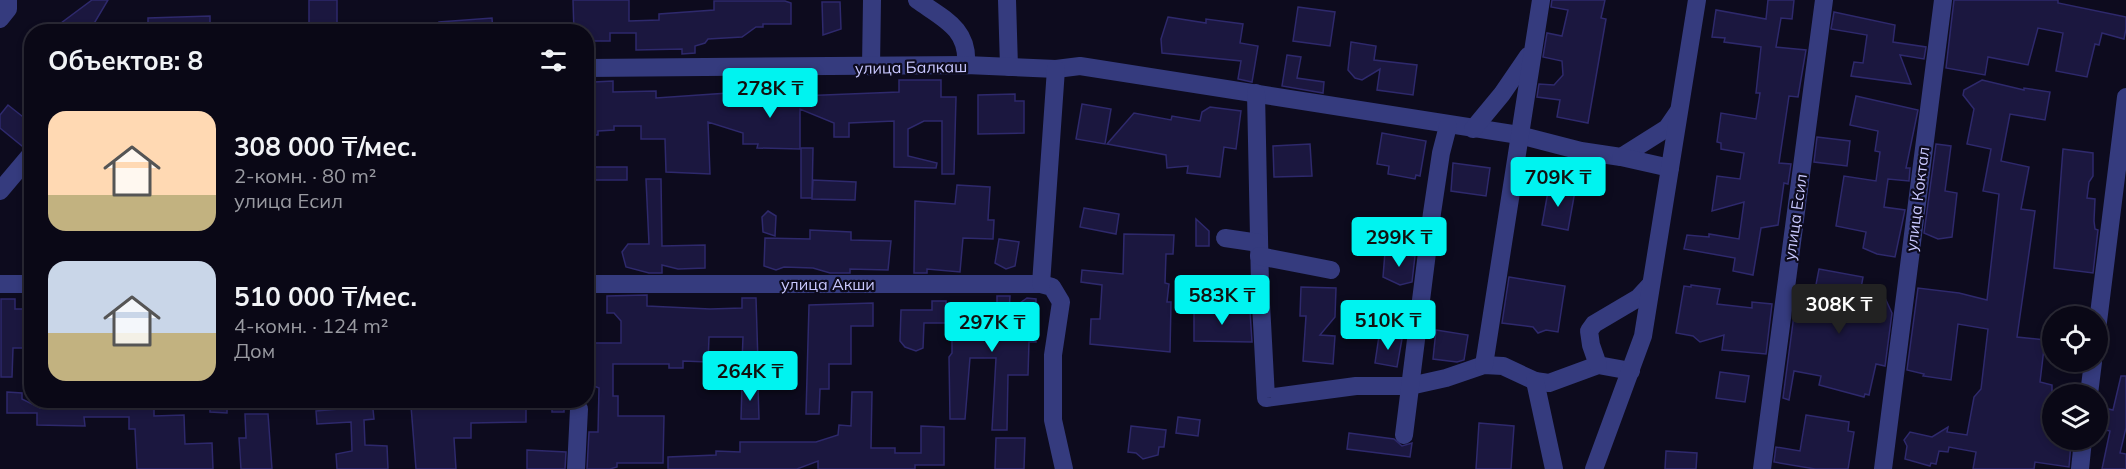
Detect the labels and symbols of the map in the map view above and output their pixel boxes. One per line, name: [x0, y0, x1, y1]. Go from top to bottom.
street label: улица Балкаш: [855, 56, 967, 78]
pin: 278K ₸: [721, 68, 819, 119]
street label: улица Коктал: [1901, 145, 1933, 253]
pin: 709K ₸: [1509, 157, 1607, 208]
street label: улица Есил: [1779, 172, 1811, 262]
pin: 299K ₸: [1350, 217, 1448, 268]
street label: улица Акши: [781, 274, 875, 294]
pin: 583K ₸: [1173, 275, 1271, 326]
pin: 308K ₸: [1790, 284, 1888, 335]
pin: 510K ₸: [1339, 300, 1437, 351]
pin: 297K ₸: [943, 302, 1041, 353]
pin: 264K ₸: [701, 351, 799, 402]

